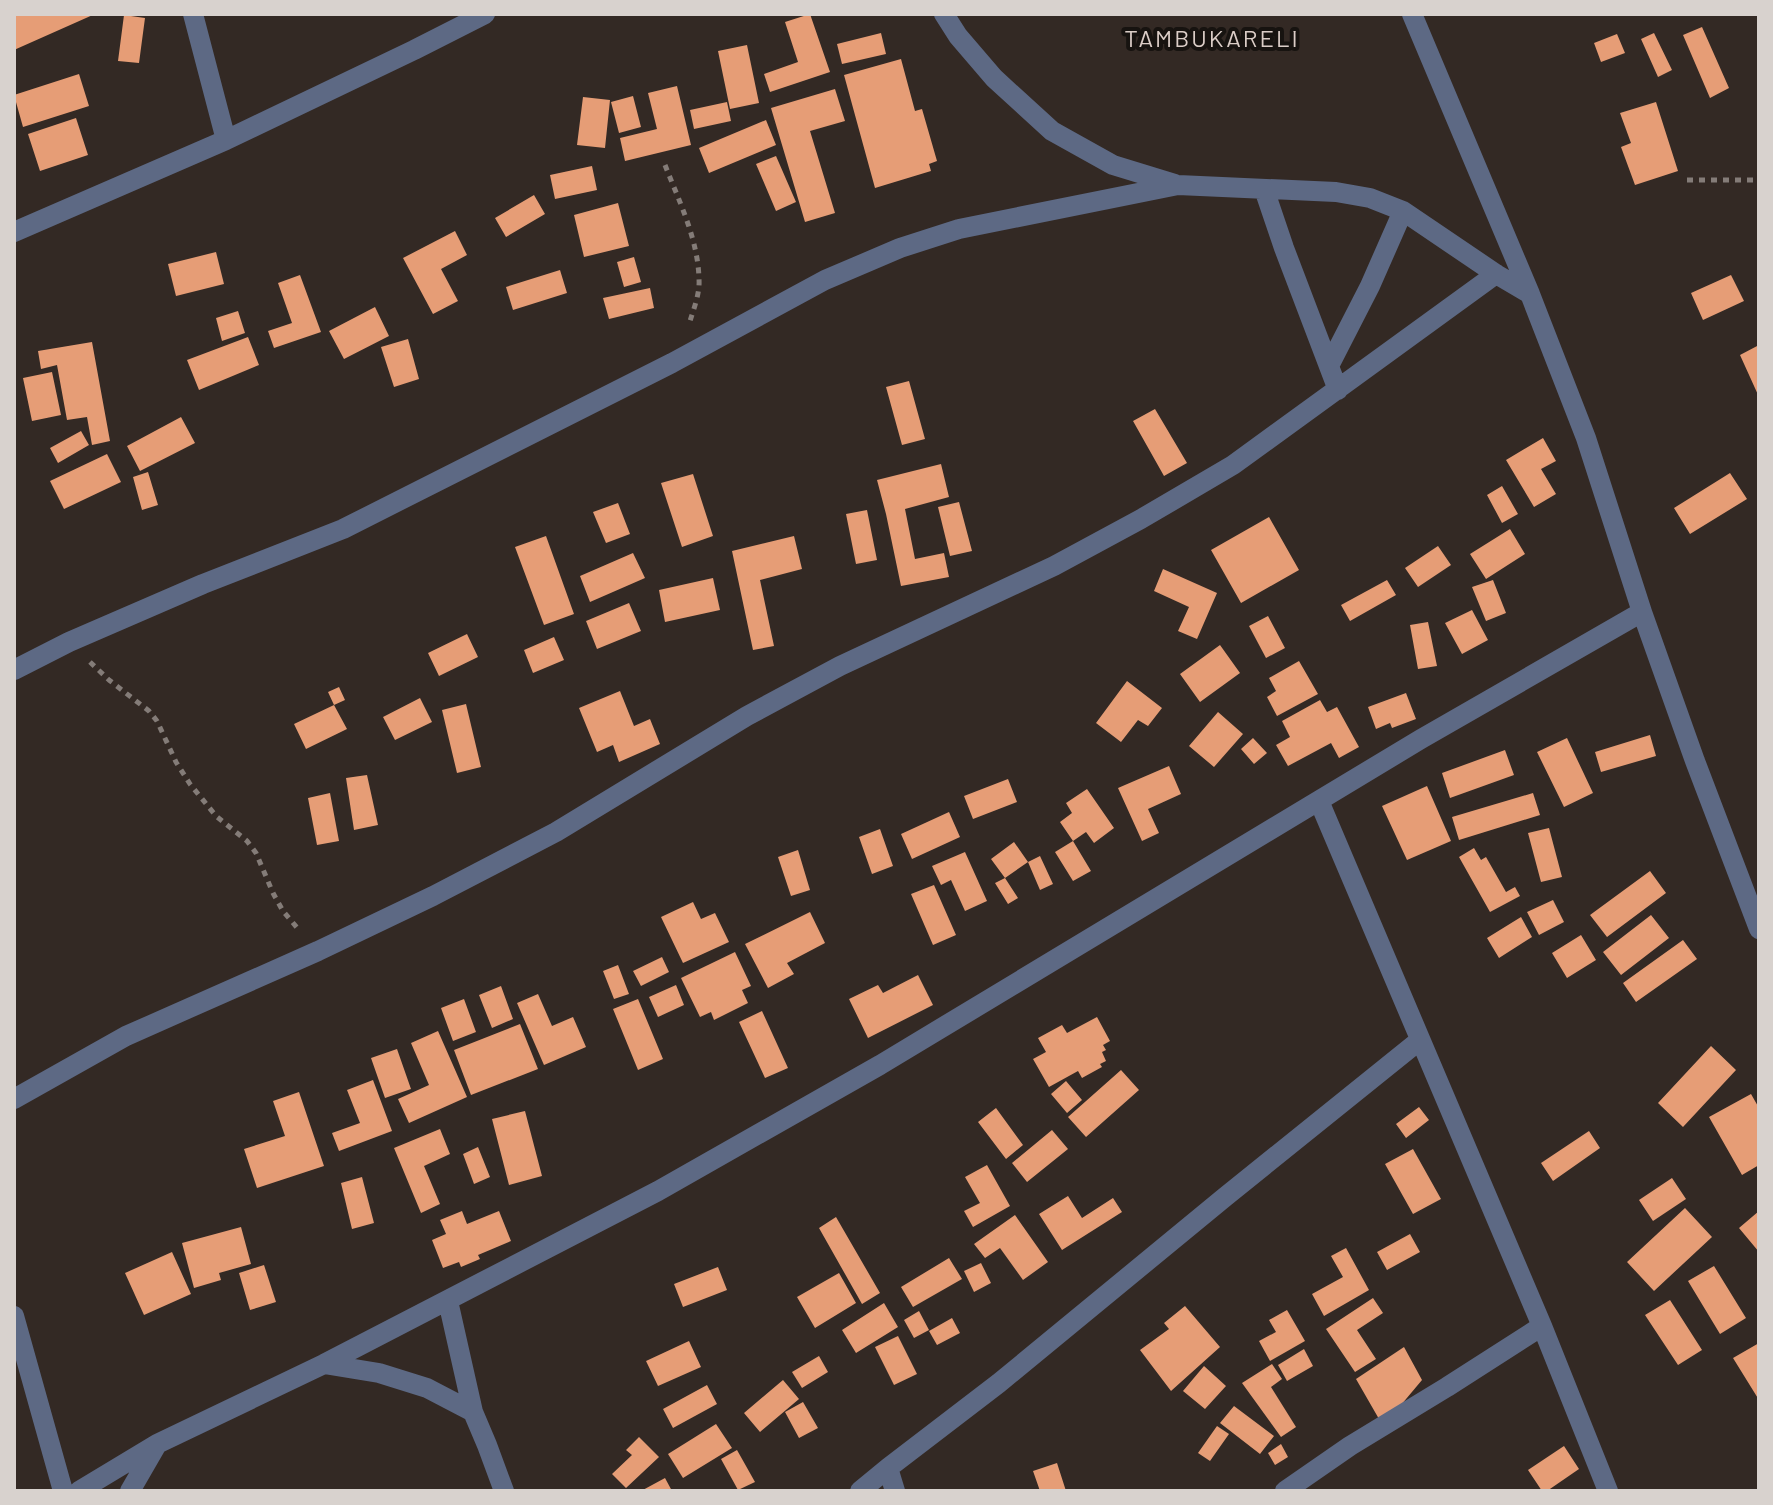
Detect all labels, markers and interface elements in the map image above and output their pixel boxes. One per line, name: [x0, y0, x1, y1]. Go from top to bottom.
district label: TAMBUKARELI: [1124, 23, 1300, 52]

